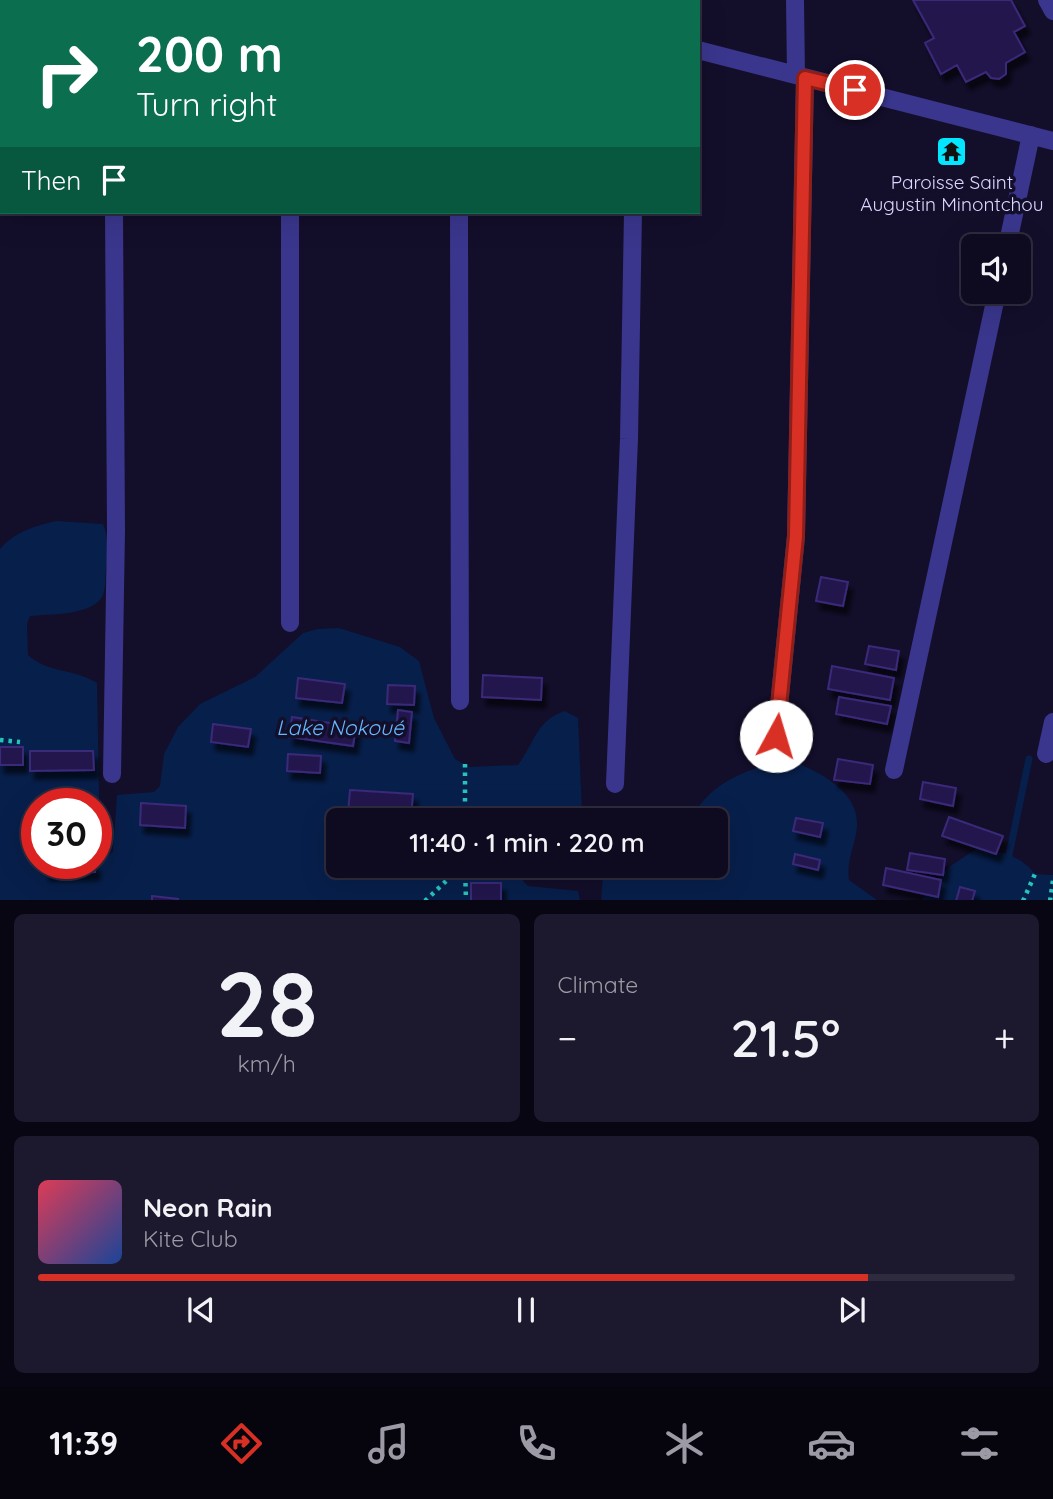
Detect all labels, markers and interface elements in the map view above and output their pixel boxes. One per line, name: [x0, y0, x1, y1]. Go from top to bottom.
text: 200 m: [136, 23, 283, 84]
icon: right: [21, 28, 112, 119]
pin: [825, 60, 885, 120]
icon: arrive: [836, 71, 874, 109]
text: Turn right: [136, 84, 277, 124]
temple icon: Paroisse Saint Augustin Minontchou: [935, 134, 969, 168]
icon: arrive: [95, 161, 133, 199]
text: Then: [21, 164, 81, 197]
place label: Paroisse Saint Augustin Minontchou: [860, 170, 1044, 216]
map controls: [961, 234, 1031, 304]
button: sound: [961, 234, 1031, 304]
position arrow: [739, 699, 813, 773]
water label: Lake Nokoué: [276, 714, 405, 740]
speed limit sign: 30: [21, 788, 112, 879]
text: 11:40 · 1 min · 220 m: [409, 826, 645, 859]
text: 28: [216, 946, 318, 1060]
text: Climate: [558, 970, 638, 999]
text: 21.5°: [731, 1005, 840, 1070]
text: −: [558, 1014, 577, 1062]
text: +: [994, 1014, 1015, 1062]
text: km/h: [238, 1049, 296, 1078]
text: Neon Rain: [143, 1191, 272, 1224]
text: Kite Club: [143, 1224, 238, 1253]
icon: previous: [182, 1291, 220, 1329]
icon: pause: [507, 1291, 545, 1329]
icon: next: [833, 1291, 871, 1329]
icon: directions: [217, 1419, 266, 1468]
icon: music: [364, 1419, 413, 1468]
icon: phone: [512, 1419, 561, 1468]
icon: climate: [660, 1419, 709, 1468]
icon: car: [807, 1419, 856, 1468]
icon: filters: [955, 1419, 1004, 1468]
text: 11:39: [49, 1423, 118, 1463]

